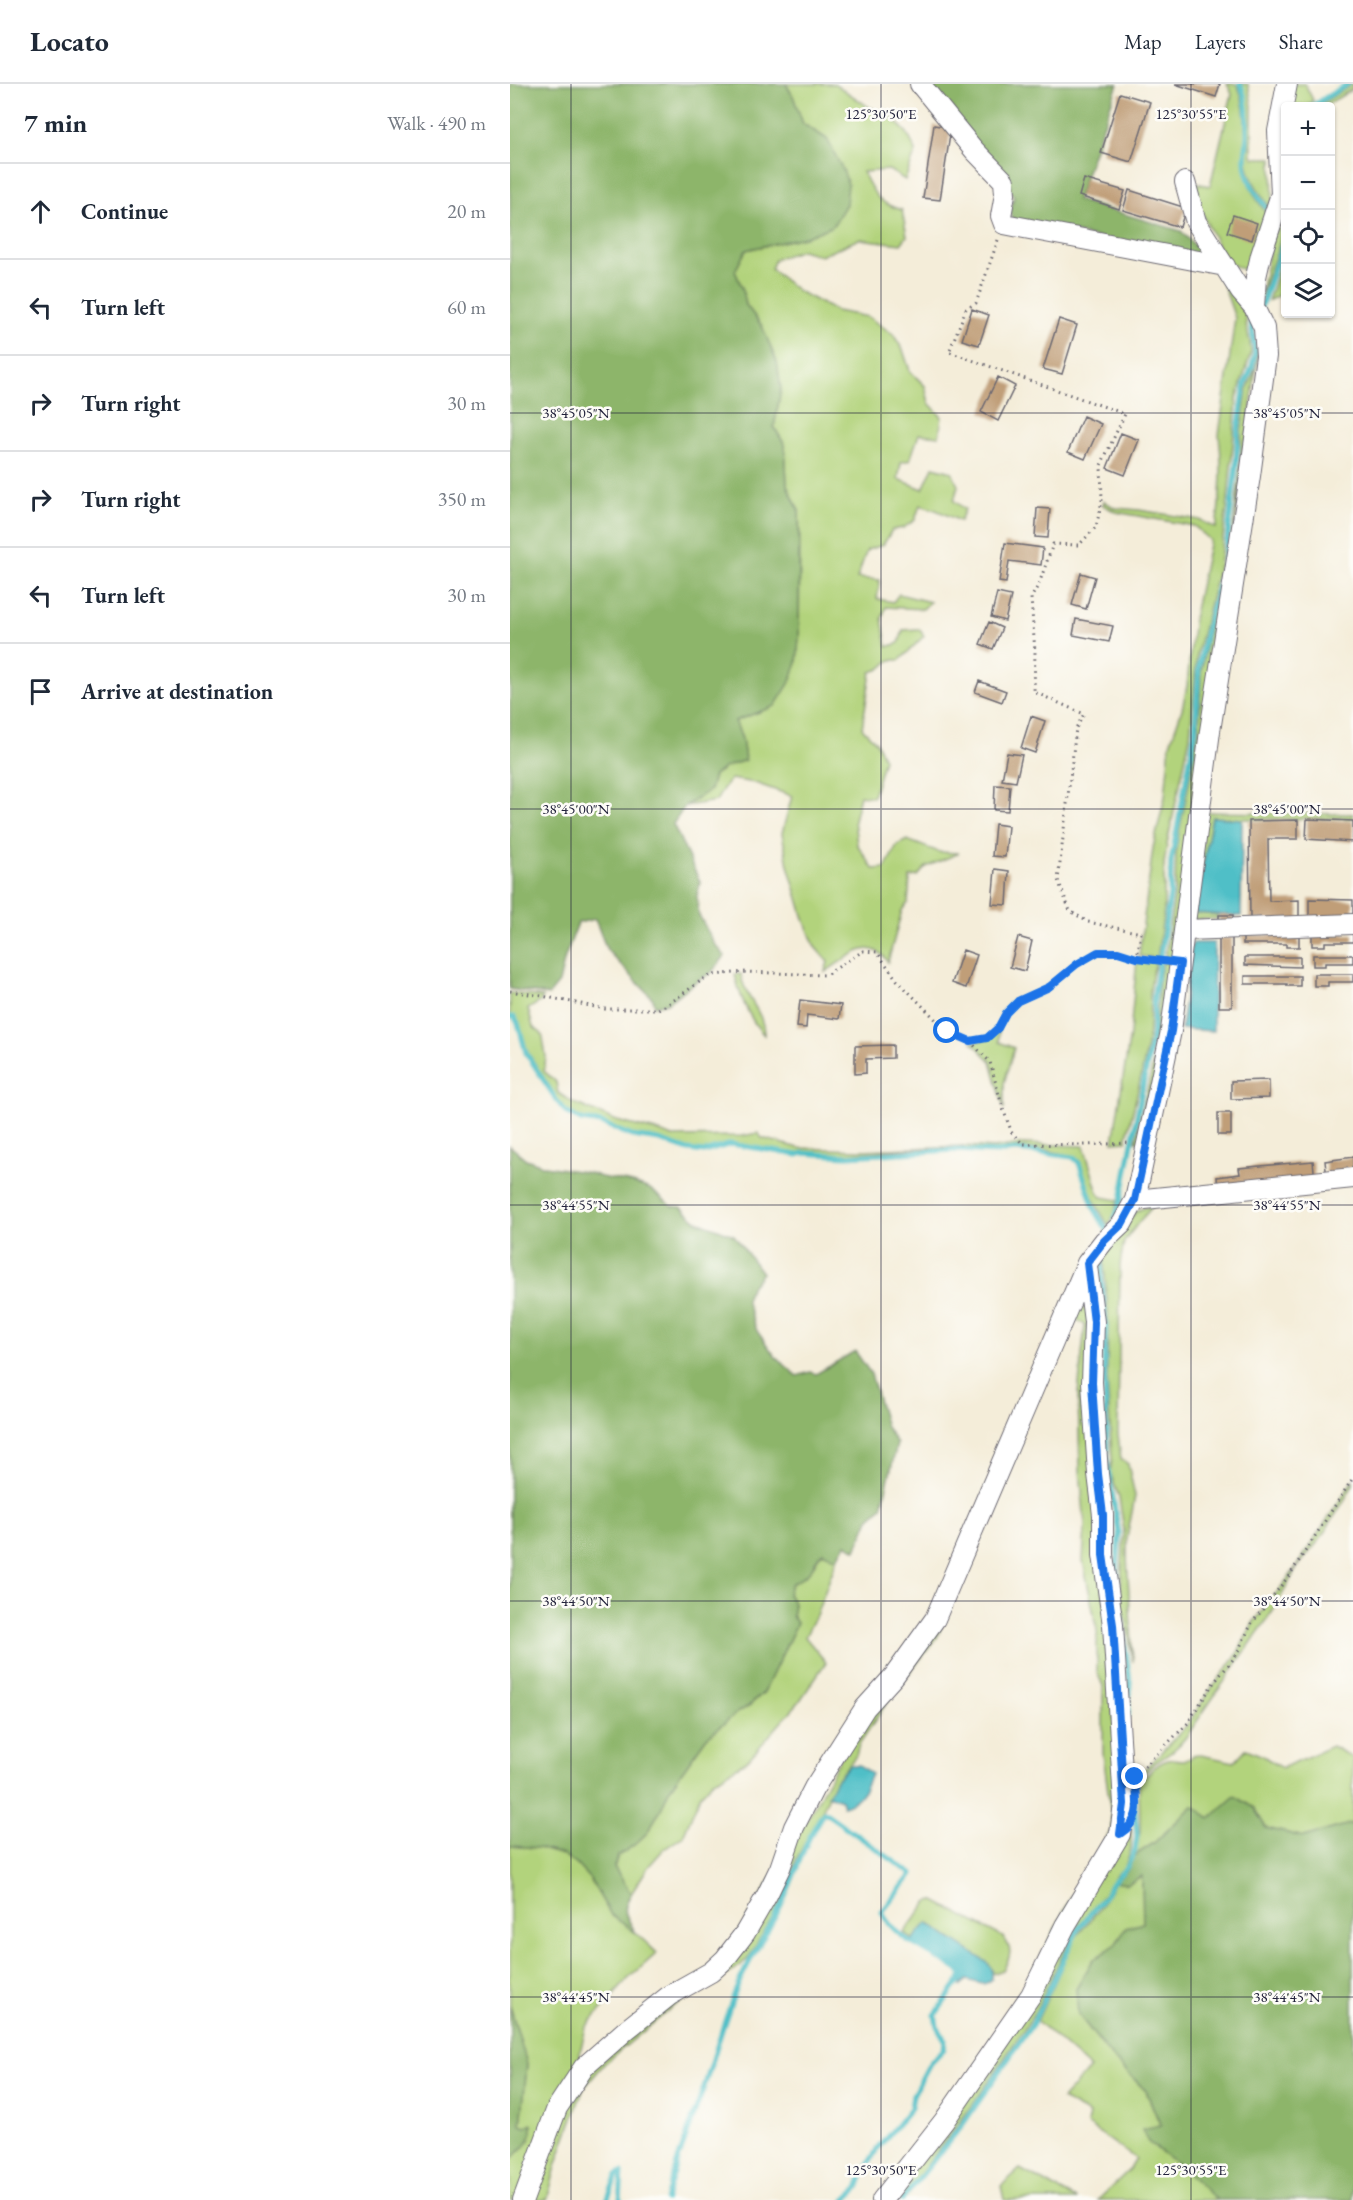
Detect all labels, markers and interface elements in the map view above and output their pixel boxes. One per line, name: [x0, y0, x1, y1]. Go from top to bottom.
text: Locato: [30, 23, 109, 59]
text: Map: [1124, 28, 1162, 55]
text: Layers: [1195, 28, 1246, 55]
text: Share: [1279, 28, 1323, 55]
map controls: [1281, 102, 1335, 318]
button: +: [1281, 102, 1335, 156]
text: 125°30'50"E: [845, 104, 917, 123]
text: 125°30'55"E: [1155, 104, 1227, 123]
text: 7 min: [24, 106, 87, 140]
text: Walk · 490 m: [387, 110, 486, 136]
button: −: [1281, 156, 1335, 210]
icon: ahead: [24, 195, 57, 228]
text: Continue: [81, 197, 168, 226]
text: 20 m: [447, 198, 486, 224]
button: locate: [1281, 210, 1335, 264]
button: layers: [1281, 264, 1335, 318]
icon: left: [24, 291, 57, 324]
text: Turn left: [81, 293, 165, 322]
text: 60 m: [447, 294, 486, 320]
icon: right: [24, 387, 57, 420]
text: Turn right: [81, 389, 180, 418]
text: 30 m: [447, 390, 486, 416]
text: 38°45'05"N: [542, 403, 610, 422]
text: 38°45'05"N: [1253, 403, 1321, 422]
icon: right: [24, 483, 57, 516]
text: Turn right: [81, 485, 180, 514]
text: 350 m: [438, 486, 486, 512]
icon: left: [24, 579, 57, 612]
text: Turn left: [81, 581, 165, 610]
text: 30 m: [447, 582, 486, 608]
icon: arrive: [24, 675, 57, 708]
text: Arrive at destination: [81, 677, 273, 706]
text: 38°45'00"N: [542, 799, 610, 818]
text: 38°45'00"N: [1253, 799, 1321, 818]
route start: [933, 1017, 959, 1043]
text: 38°44'55"N: [542, 1195, 610, 1214]
text: 38°44'55"N: [1253, 1195, 1321, 1214]
text: 38°44'50"N: [542, 1591, 610, 1610]
text: 38°44'50"N: [1253, 1591, 1321, 1610]
route end: [1121, 1763, 1147, 1789]
text: 38°44'45"N: [542, 1987, 610, 2006]
text: 38°44'45"N: [1253, 1987, 1321, 2006]
text: 125°30'50"E: [845, 2160, 917, 2179]
text: 125°30'55"E: [1155, 2160, 1227, 2179]

